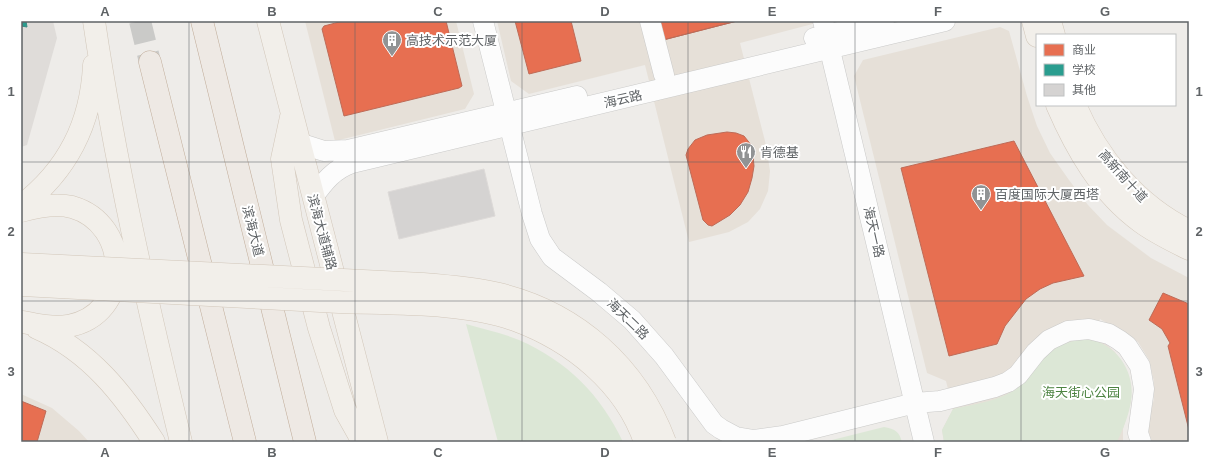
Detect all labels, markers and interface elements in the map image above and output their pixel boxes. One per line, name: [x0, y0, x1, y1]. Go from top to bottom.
text: A: [100, 4, 110, 19]
text: B: [267, 4, 277, 19]
text: C: [433, 4, 443, 19]
text: D: [600, 4, 610, 19]
text: E: [768, 4, 777, 19]
text: F: [934, 4, 942, 19]
text: G: [1100, 4, 1110, 19]
building icon: 高技术示范大厦: [381, 29, 403, 57]
place label: 高技术示范大厦: [406, 33, 497, 48]
legend: [1036, 34, 1176, 106]
text: 商业: [1072, 43, 1096, 57]
text: 学校: [1072, 63, 1096, 77]
text: 其他: [1072, 83, 1096, 97]
text: 1: [7, 84, 15, 99]
text: 1: [1195, 84, 1203, 99]
street label: 海云路: [602, 87, 644, 111]
restaurant icon: 肯德基: [735, 141, 757, 169]
place label: 肯德基: [760, 145, 799, 160]
street label: 高新南十道: [1096, 147, 1150, 205]
building icon: 百度国际大厦西塔: [970, 183, 992, 211]
place label: 百度国际大厦西塔: [995, 187, 1099, 202]
street label: 滨海大道辅路: [305, 192, 339, 272]
street label: 滨海大道: [239, 204, 267, 258]
street label: 海天一路: [861, 205, 887, 259]
text: 2: [7, 224, 15, 239]
text: 2: [1195, 224, 1203, 239]
street label: 海天二路: [604, 296, 652, 342]
text: 3: [7, 364, 15, 379]
text: 3: [1195, 364, 1203, 379]
park label: 海天街心公园: [1042, 385, 1120, 400]
text: A: [100, 445, 110, 460]
text: B: [267, 445, 277, 460]
text: C: [433, 445, 443, 460]
text: D: [600, 445, 610, 460]
text: E: [768, 445, 777, 460]
text: F: [934, 445, 942, 460]
text: G: [1100, 445, 1110, 460]

